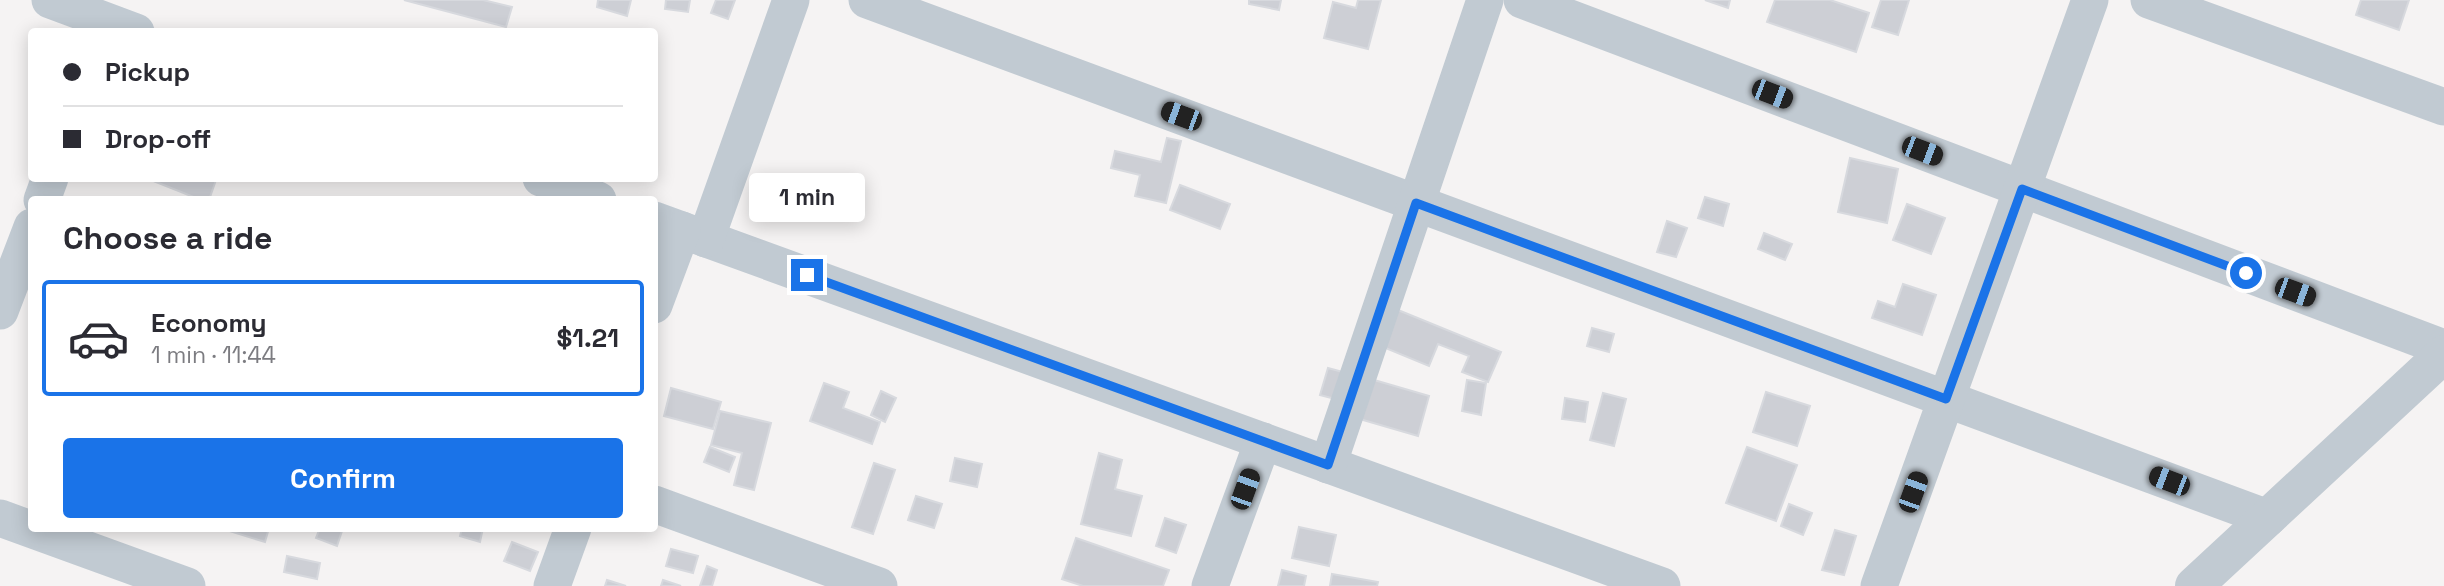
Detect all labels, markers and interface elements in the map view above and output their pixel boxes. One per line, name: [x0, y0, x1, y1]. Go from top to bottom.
text: Pickup: [105, 55, 190, 89]
car: [1749, 77, 1796, 111]
car: [1158, 99, 1205, 133]
text: Drop-off: [105, 122, 211, 156]
car: [1899, 134, 1946, 168]
callout: 1 min: [749, 174, 865, 222]
text: 1 min: [779, 182, 835, 212]
text: Choose a ride: [63, 218, 273, 258]
route start: [2230, 257, 2262, 289]
route end: [791, 259, 823, 291]
car: [2272, 275, 2319, 309]
text: Economy: [151, 306, 267, 340]
icon: car: [67, 307, 130, 370]
text: $1.21: [557, 321, 619, 355]
text: 1 min · 11:44: [151, 340, 276, 370]
button: Confirm: [63, 438, 623, 518]
car: [2146, 464, 2193, 498]
car: [1228, 466, 1263, 512]
car: [1896, 469, 1931, 515]

